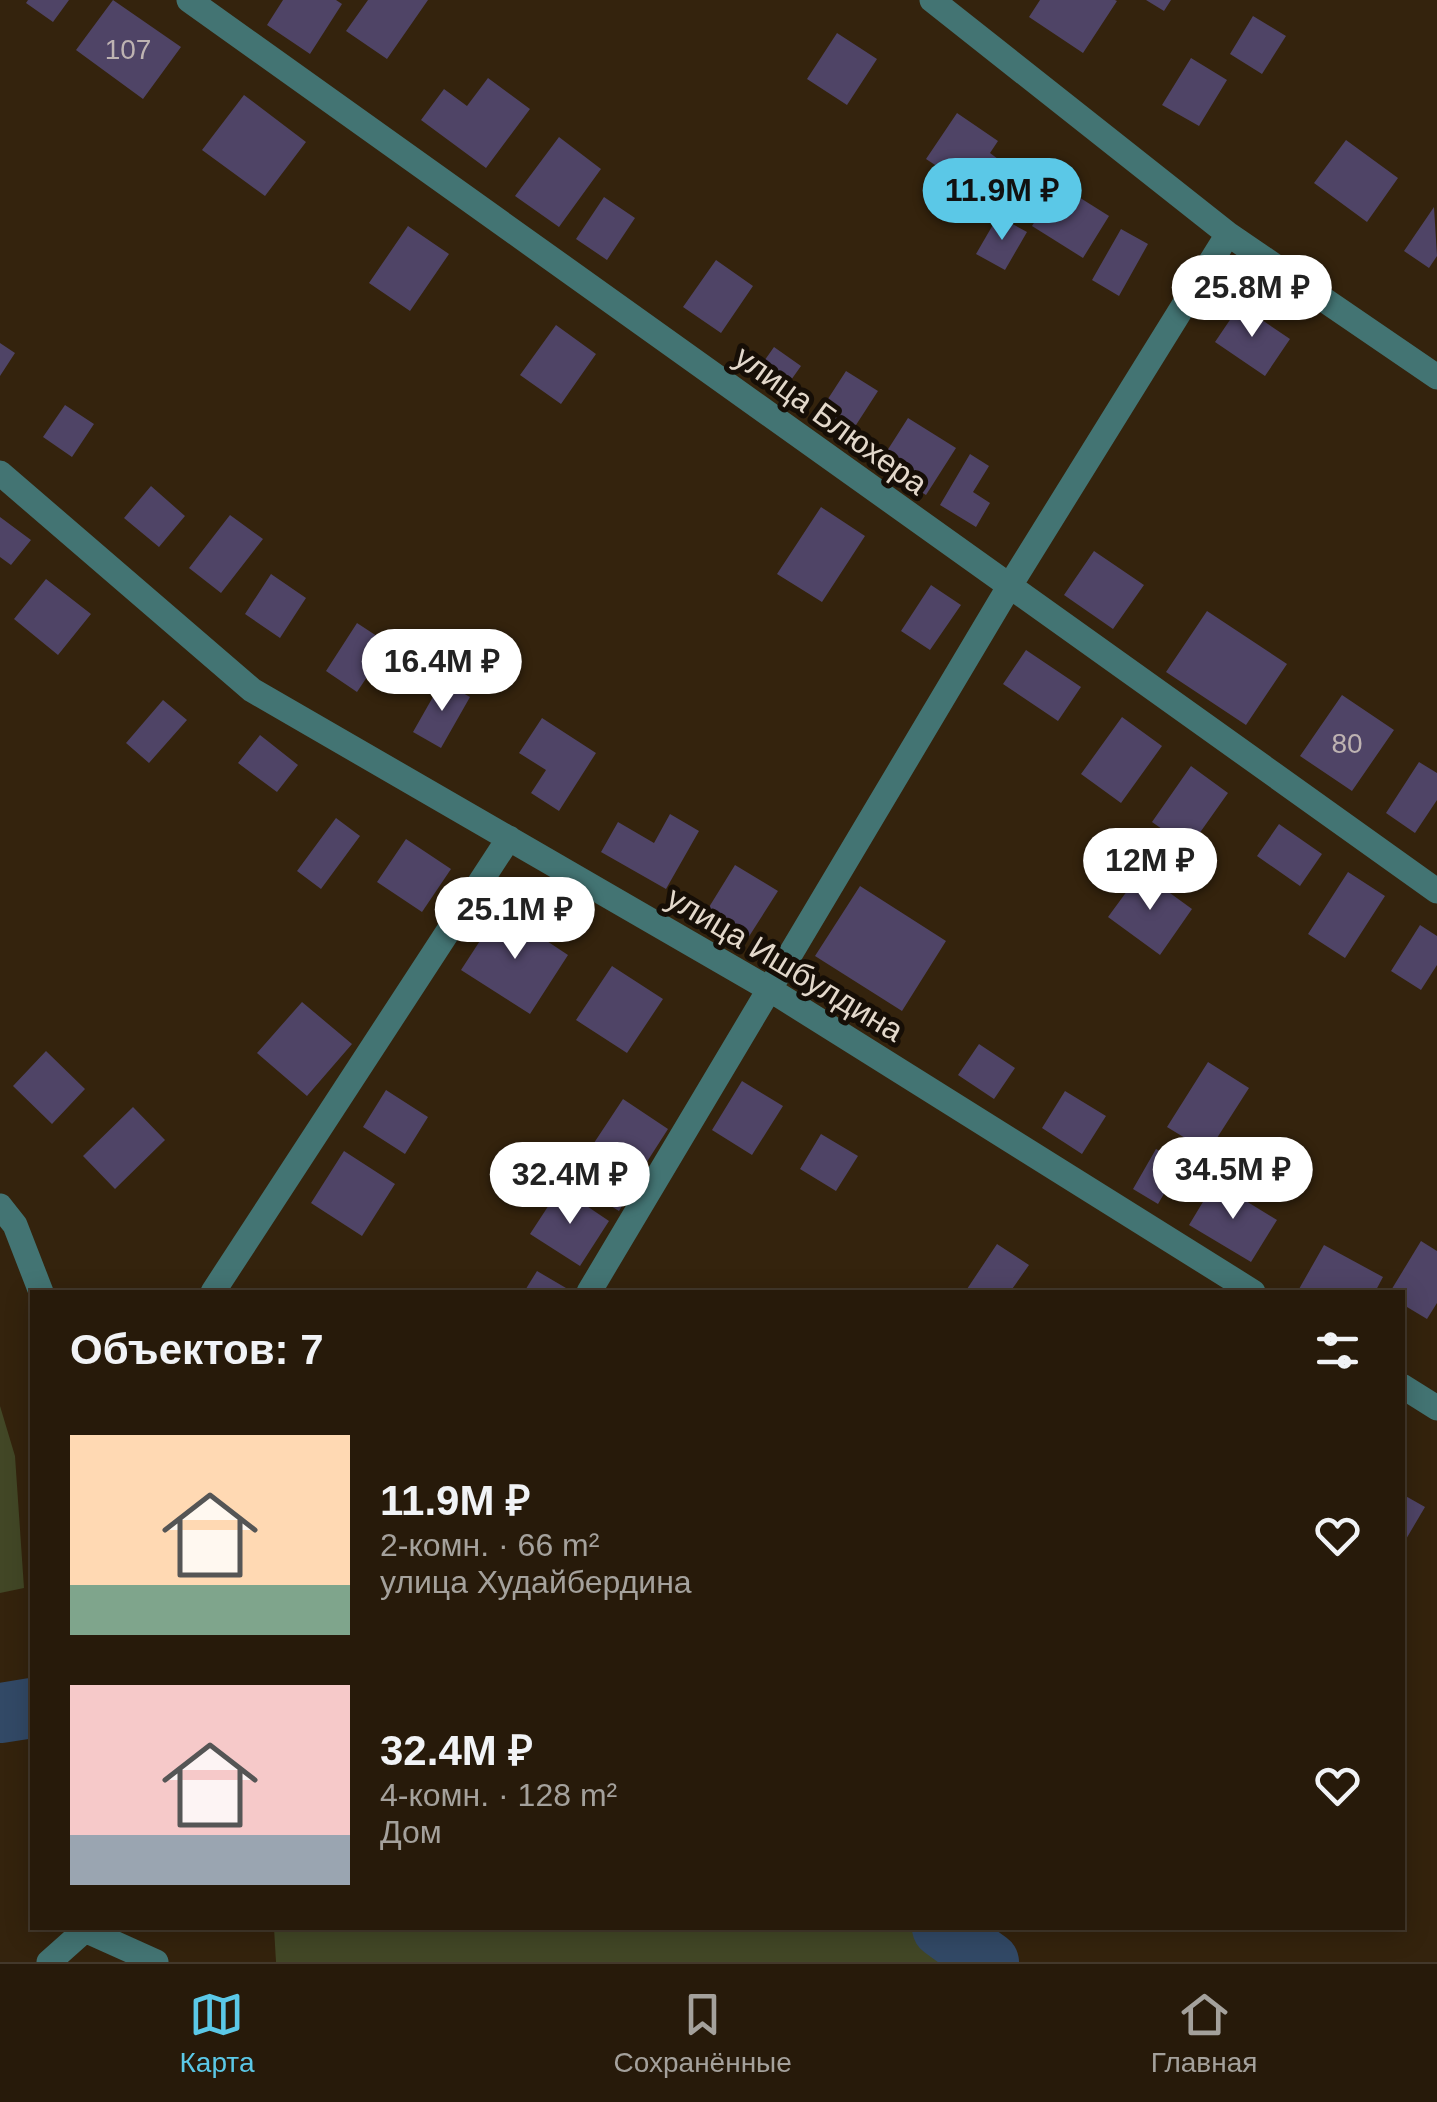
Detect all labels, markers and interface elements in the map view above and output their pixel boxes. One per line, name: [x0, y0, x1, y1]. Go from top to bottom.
house number: 107: [105, 34, 151, 65]
pin: 11.9M ₽: [910, 158, 1094, 243]
text: 11.9M ₽: [945, 172, 1059, 208]
pin: 25.8M ₽: [1160, 255, 1344, 340]
text: 25.8M ₽: [1194, 269, 1310, 305]
street label: улица Блюхера: [728, 338, 934, 502]
pin: 16.4M ₽: [350, 629, 534, 714]
text: 16.4M ₽: [384, 643, 500, 679]
house number: 80: [1331, 728, 1363, 759]
pin: 12M ₽: [1080, 828, 1220, 913]
text: 12M ₽: [1105, 842, 1195, 878]
pin: 25.1M ₽: [423, 877, 607, 962]
street label: улица Ишбулдина: [660, 879, 910, 1049]
text: 25.1M ₽: [457, 891, 573, 927]
pin: 34.5M ₽: [1141, 1137, 1325, 1222]
pin: 32.4M ₽: [478, 1142, 662, 1227]
text: 34.5M ₽: [1175, 1151, 1291, 1187]
text: 32.4M ₽: [512, 1156, 628, 1192]
icon: filters: [1310, 1323, 1365, 1378]
text: Объектов: 7: [70, 1326, 324, 1373]
icon: home: [150, 1475, 270, 1595]
text: 11.9M ₽: [380, 1477, 531, 1524]
icon: heart: [1310, 1508, 1365, 1563]
text: 2-комн. · 66 m²: [380, 1527, 599, 1563]
text: улица Худайбердина: [380, 1564, 692, 1600]
icon: home: [150, 1725, 270, 1845]
text: 32.4M ₽: [380, 1727, 533, 1774]
icon: heart: [1310, 1758, 1365, 1813]
text: 4-комн. · 128 m²: [380, 1777, 617, 1813]
text: Дом: [380, 1814, 442, 1850]
tab: Карта: [180, 1987, 254, 2079]
tab: Сохранённые: [614, 1987, 792, 2079]
tab: Главная: [1151, 1987, 1257, 2079]

